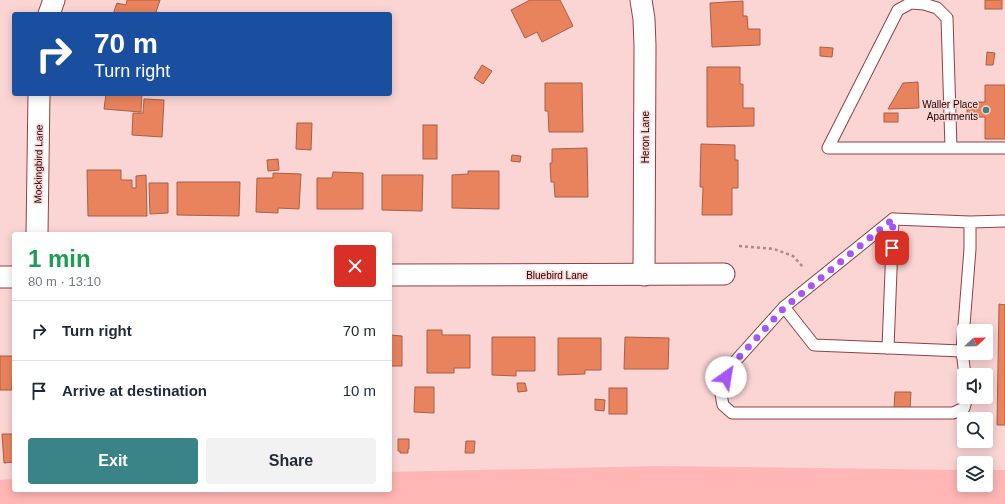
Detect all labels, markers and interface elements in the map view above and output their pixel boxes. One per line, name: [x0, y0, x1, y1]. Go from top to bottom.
icon: right: [28, 28, 80, 80]
text: 70 m: [94, 28, 158, 59]
text: Turn right: [94, 61, 170, 81]
place label: Waller Place Apartments: [922, 99, 978, 122]
marker: Waller Place Apartments: [981, 105, 991, 115]
street label: Heron Lane: [640, 110, 651, 163]
street label: Mockingbird Lane: [32, 124, 45, 204]
pin: [875, 231, 909, 265]
icon: arrive: [881, 237, 903, 259]
text: 1 min: [28, 245, 91, 272]
button: close: [334, 245, 376, 287]
street label: Bluebird Lane: [526, 270, 588, 281]
text: 80 m · 13:10: [28, 274, 101, 289]
icon: right: [28, 320, 50, 342]
text: Turn right: [62, 322, 132, 339]
text: 70 m: [343, 322, 376, 339]
north arrow: [957, 324, 993, 360]
map controls: [957, 324, 993, 492]
position arrow: [705, 356, 747, 398]
button: sound: [957, 368, 993, 404]
icon: arrive: [28, 380, 50, 402]
text: Arrive at destination: [62, 382, 207, 399]
text: 10 m: [343, 382, 376, 399]
button: search: [957, 412, 993, 448]
button: Exit: [28, 438, 198, 484]
button: Share: [206, 438, 376, 484]
button: layers: [957, 456, 993, 492]

